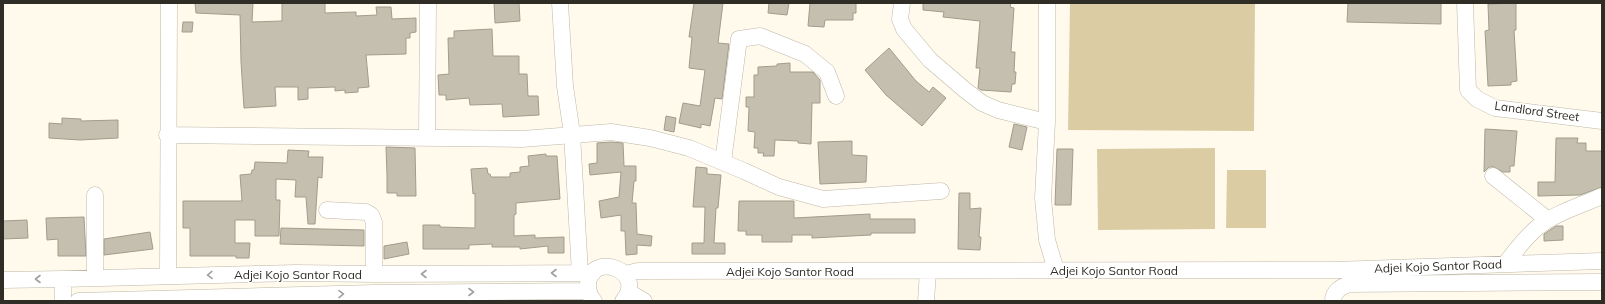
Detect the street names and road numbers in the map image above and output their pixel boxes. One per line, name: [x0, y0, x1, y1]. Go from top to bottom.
street label: Landlord Street: [1494, 98, 1580, 124]
street label: Adjei Kojo Santor Road: [1374, 256, 1502, 276]
street label: Adjei Kojo Santor Road: [1050, 263, 1178, 278]
street label: Adjei Kojo Santor Road: [726, 264, 854, 279]
street label: Adjei Kojo Santor Road: [234, 267, 362, 282]

